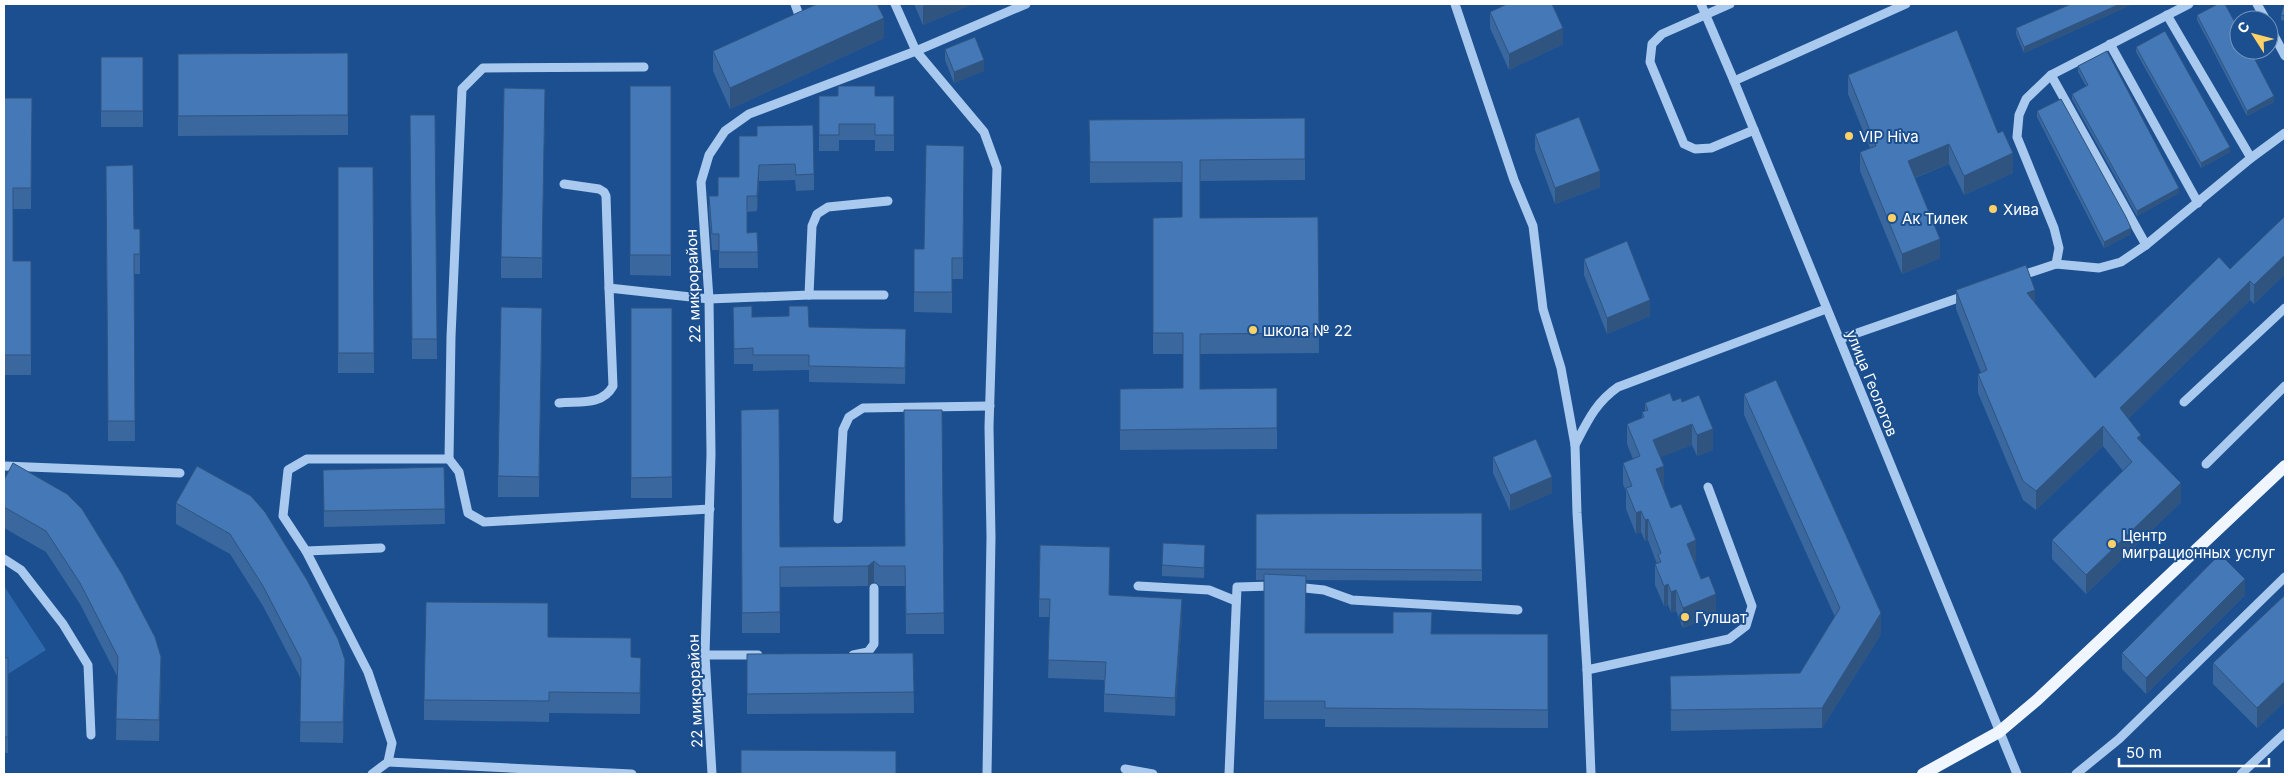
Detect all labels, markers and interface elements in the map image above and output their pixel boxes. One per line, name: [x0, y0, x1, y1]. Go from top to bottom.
north arrow: [2229, 10, 2279, 60]
text: С: [2233, 18, 2253, 36]
place label: VIP Hiva: [1859, 127, 1919, 146]
marker: VIP Hiva: [1843, 130, 1855, 142]
place label: Хива: [2003, 200, 2039, 219]
marker: Хива: [1987, 203, 1999, 215]
place label: Ак Тилек: [1902, 209, 1968, 228]
marker: Ак Тилек: [1886, 212, 1898, 224]
street label: 22 микрорайон: [682, 229, 704, 343]
place label: школа № 22: [1263, 321, 1352, 340]
marker: школа № 22: [1247, 324, 1259, 336]
street label: улица Геологов: [1842, 327, 1902, 439]
place label: Центр миграционных услуг: [2122, 526, 2276, 562]
marker: Центр миграционных услуг: [2106, 538, 2118, 550]
place label: Гулшат: [1695, 608, 1747, 627]
marker: Гулшат: [1679, 611, 1691, 623]
street label: 22 микрорайон: [684, 634, 706, 748]
scale bar: [2119, 736, 2269, 768]
text: 50 m: [2126, 743, 2162, 762]

